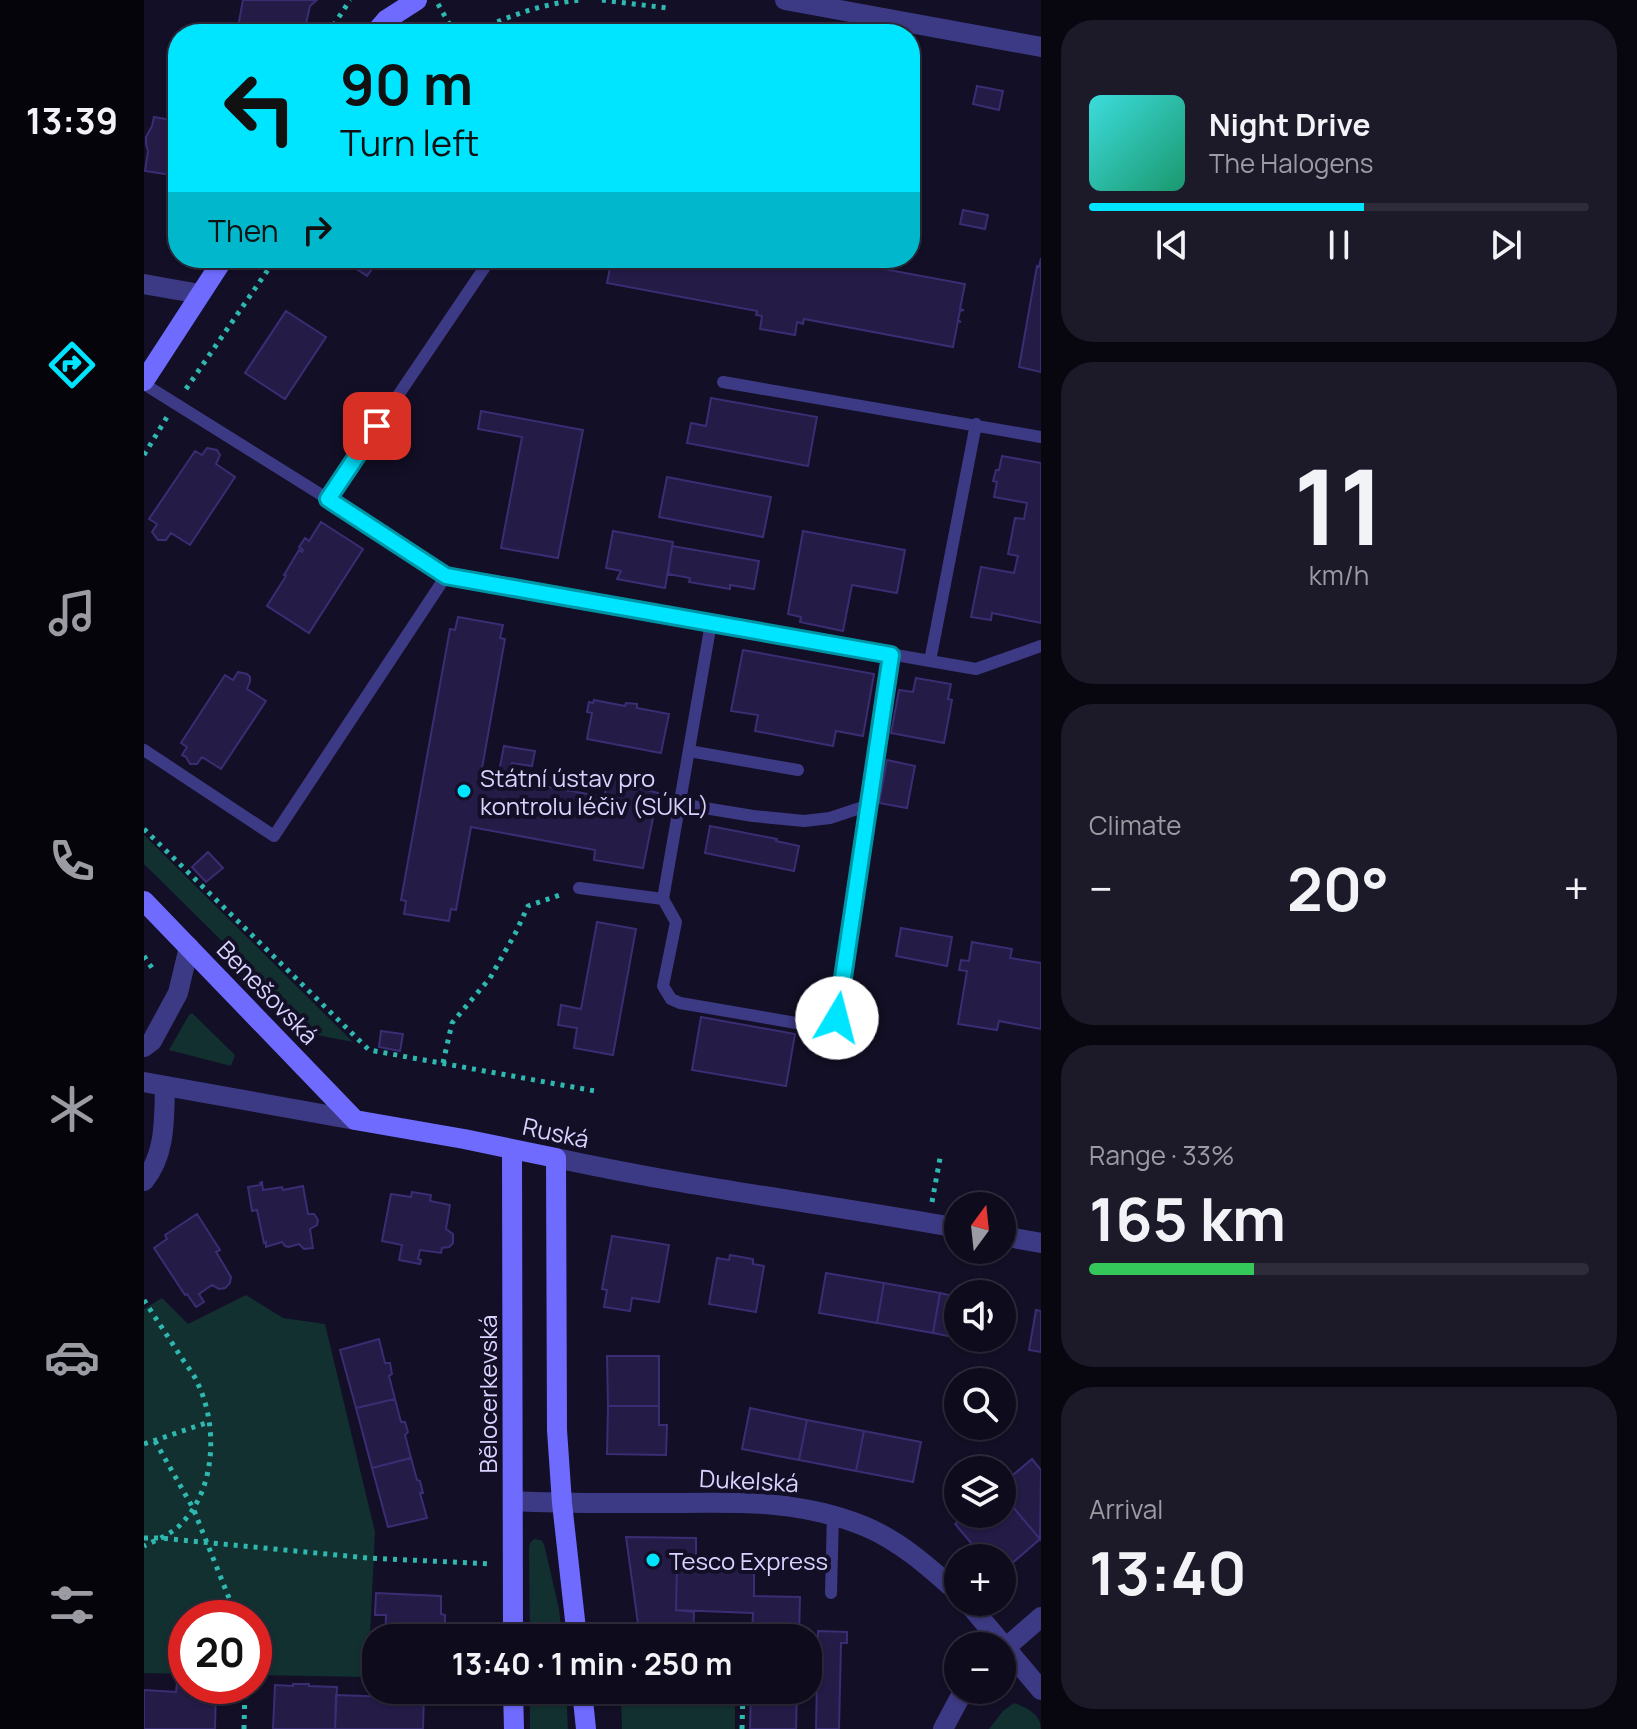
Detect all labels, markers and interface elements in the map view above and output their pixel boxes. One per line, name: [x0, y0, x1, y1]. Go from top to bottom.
text: 90 m: [340, 45, 473, 122]
icon: left: [208, 56, 312, 160]
text: 13:39: [26, 96, 118, 145]
text: Night Drive: [1209, 104, 1371, 145]
text: Turn left: [340, 118, 479, 167]
text: The Halogens: [1209, 145, 1373, 181]
icon: right: [295, 208, 339, 252]
text: Then: [208, 210, 279, 251]
icon: previous: [1150, 223, 1194, 267]
icon: pause: [1317, 223, 1361, 267]
icon: next: [1484, 223, 1528, 267]
icon: directions: [44, 337, 100, 393]
pin: [343, 392, 411, 460]
icon: arrive: [355, 404, 399, 448]
text: 11: [1293, 434, 1385, 576]
text: km/h: [1309, 557, 1369, 593]
icon: music: [44, 585, 100, 641]
place label: Státní ústav pro kontrolu léčiv (SÚKL): [480, 761, 709, 822]
marker: Státní ústav pro kontrolu léčiv (SÚKL): [455, 782, 473, 800]
text: Climate: [1089, 807, 1181, 843]
icon: phone: [44, 833, 100, 889]
text: 20°: [1287, 847, 1389, 929]
text: −: [1089, 858, 1113, 918]
text: +: [1564, 858, 1589, 918]
street label: Benešovská: [210, 933, 326, 1051]
position arrow: [795, 976, 879, 1060]
icon: climate: [44, 1081, 100, 1137]
street label: Ruská: [520, 1109, 592, 1155]
text: Range · 33%: [1089, 1137, 1234, 1173]
text: 165 km: [1089, 1177, 1286, 1259]
north arrow: [944, 1192, 1016, 1264]
map controls: [944, 1192, 1016, 1704]
button: sound: [944, 1280, 1016, 1352]
street label: Bělocerkevská: [471, 1315, 504, 1473]
icon: car: [44, 1329, 100, 1385]
button: search: [944, 1368, 1016, 1440]
button: layers: [944, 1456, 1016, 1528]
street label: Dukelská: [698, 1461, 800, 1499]
text: Arrival: [1089, 1491, 1163, 1527]
text: 13:40: [1089, 1531, 1247, 1613]
place label: Tesco Express: [669, 1544, 828, 1577]
button: +: [944, 1544, 1016, 1616]
marker: Tesco Express: [644, 1551, 662, 1569]
icon: filters: [44, 1577, 100, 1633]
speed limit sign: 20: [168, 1600, 272, 1704]
button: −: [944, 1632, 1016, 1704]
text: 13:40 · 1 min · 250 m: [452, 1643, 732, 1684]

